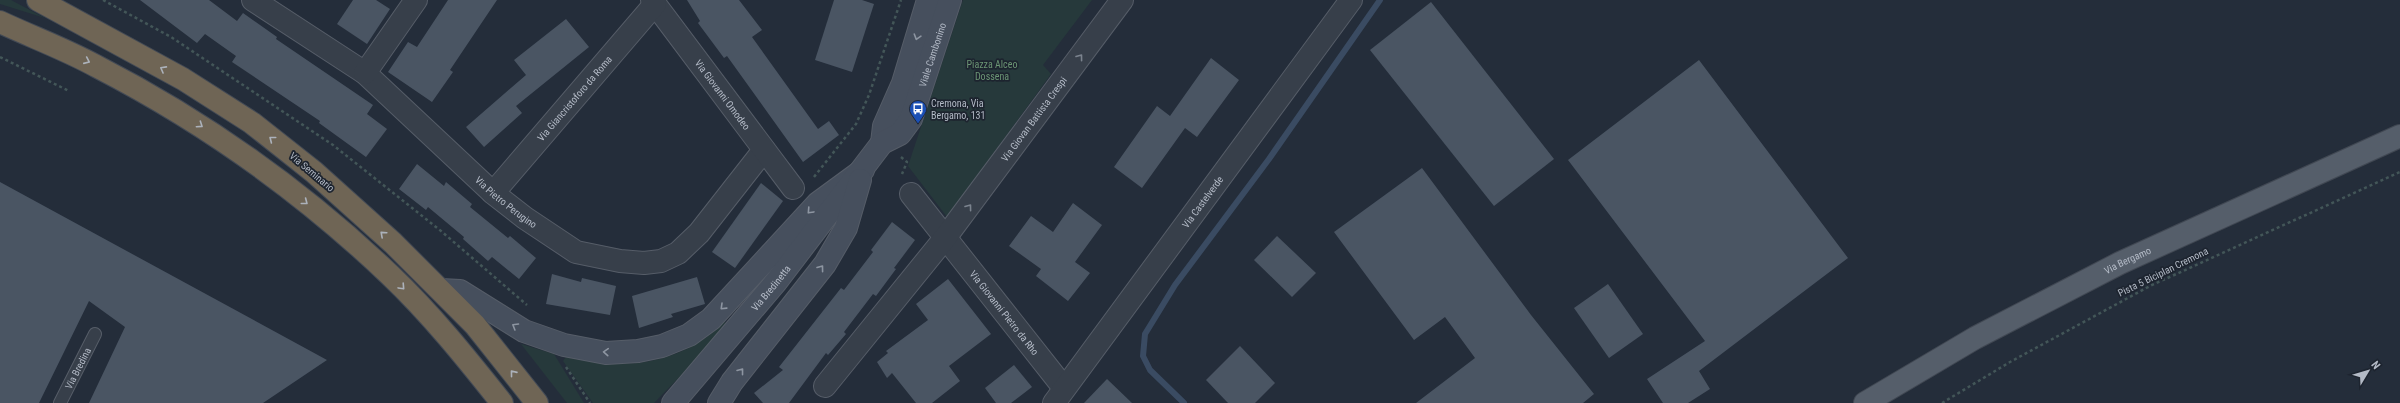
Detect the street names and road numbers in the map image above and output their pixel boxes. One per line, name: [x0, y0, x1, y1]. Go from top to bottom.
street label: Viale Cambonino: [916, 21, 948, 88]
street label: Via Giancristoforo da Roma: [535, 53, 614, 143]
street label: Via Giovanni Omodeo: [693, 57, 753, 132]
street label: Via Giovan Battista Crespi: [999, 74, 1069, 163]
street label: Via Seminario: [288, 150, 336, 194]
street label: Via Castelverde: [1180, 173, 1225, 230]
street label: Via Pietro Perugino: [473, 174, 539, 230]
street label: Via Bergamo: [2102, 244, 2153, 276]
street label: Pista 5 Biciplan Cremona: [2116, 245, 2210, 299]
street label: Via Bredinetta: [749, 263, 793, 313]
street label: Via Giovanni Pietro da Rho: [968, 268, 1041, 357]
street label: Via Bredina: [63, 345, 93, 391]

